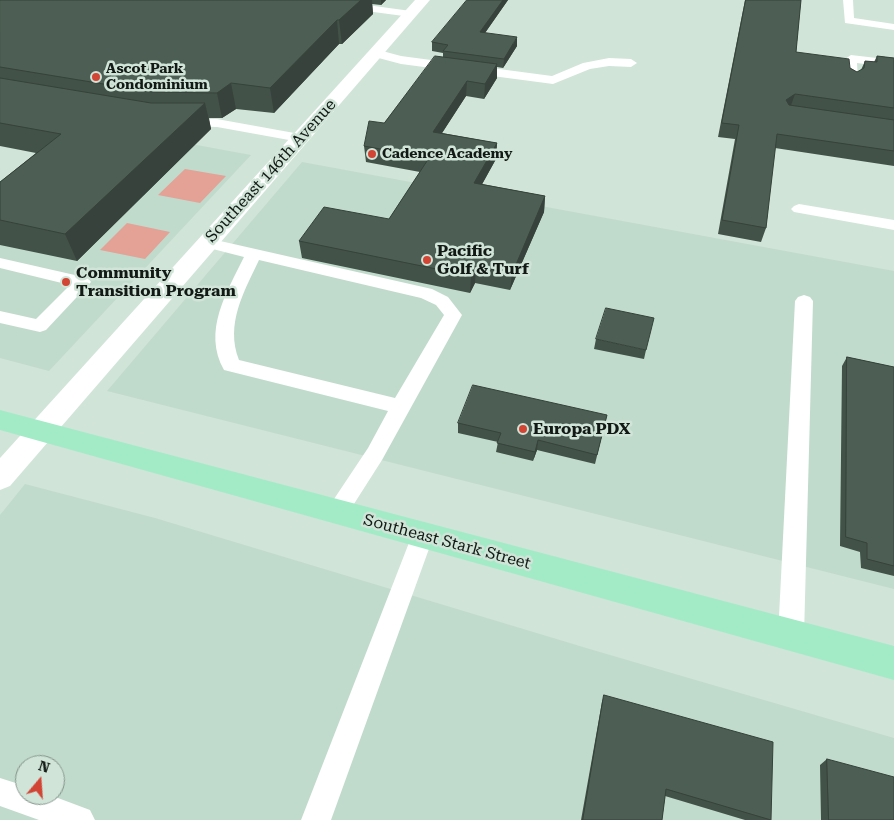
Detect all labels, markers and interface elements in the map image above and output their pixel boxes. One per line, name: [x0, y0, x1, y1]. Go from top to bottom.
place label: Ascot Park Condominium: [106, 61, 208, 94]
marker: Ascot Park Condominium: [90, 71, 102, 83]
street label: Southeast 146th Avenue: [202, 95, 340, 247]
place label: Cadence Academy: [382, 146, 512, 162]
marker: Cadence Academy: [366, 148, 378, 160]
place label: Pacific Golf & Turf: [437, 241, 529, 279]
marker: Pacific Golf & Turf: [421, 254, 433, 266]
place label: Community Transition Program: [76, 263, 236, 301]
marker: Community Transition Program: [60, 276, 72, 288]
place label: Europa PDX: [533, 419, 631, 439]
marker: Europa PDX: [517, 423, 529, 435]
street label: Southeast Stark Street: [361, 510, 533, 574]
north arrow: [15, 755, 65, 805]
text: N: [37, 757, 52, 776]

